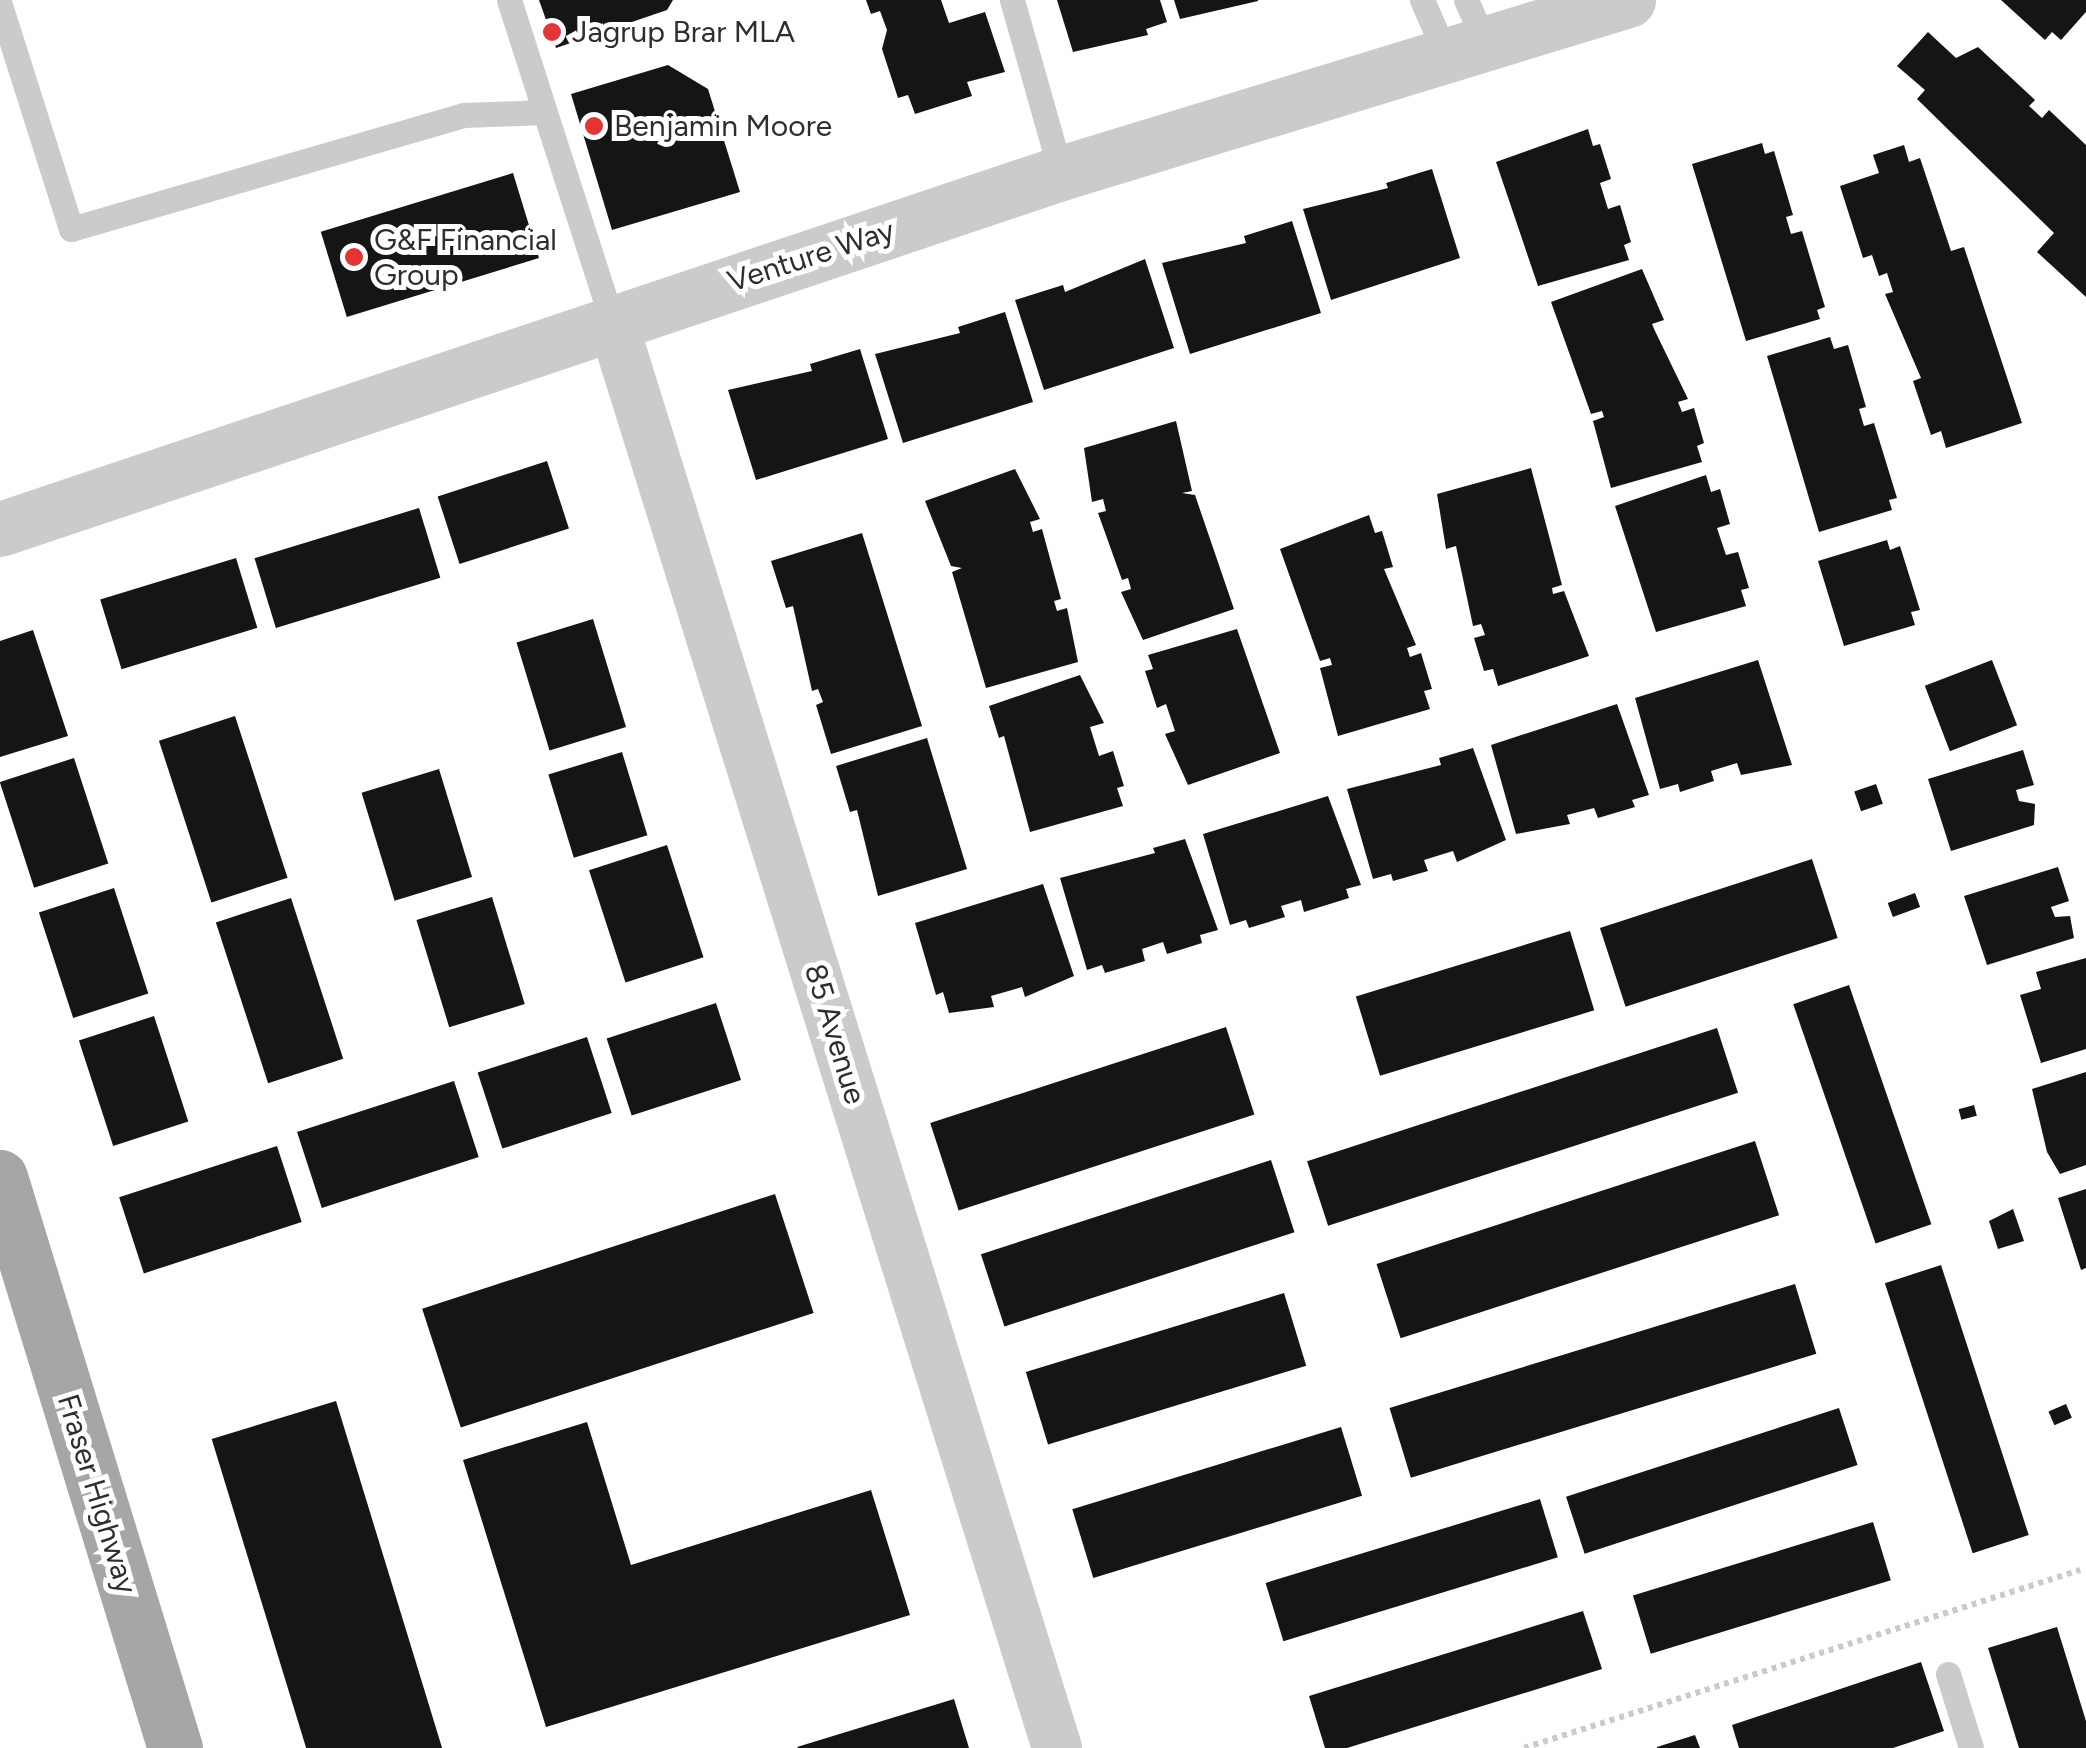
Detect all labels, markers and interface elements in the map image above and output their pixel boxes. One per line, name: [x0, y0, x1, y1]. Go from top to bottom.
place label: Jagrup Brar MLA: [572, 14, 795, 50]
marker: Jagrup Brar MLA: [541, 21, 563, 43]
place label: Benjamin Moore: [614, 108, 832, 144]
marker: Benjamin Moore: [583, 115, 605, 137]
street label: Venture Way: [723, 212, 899, 300]
place label: G&F Financial Group: [374, 222, 557, 292]
marker: G&F Financial Group: [343, 246, 365, 268]
street label: 85 Avenue: [797, 960, 873, 1108]
street label: Fraser Highway: [50, 1390, 144, 1598]

